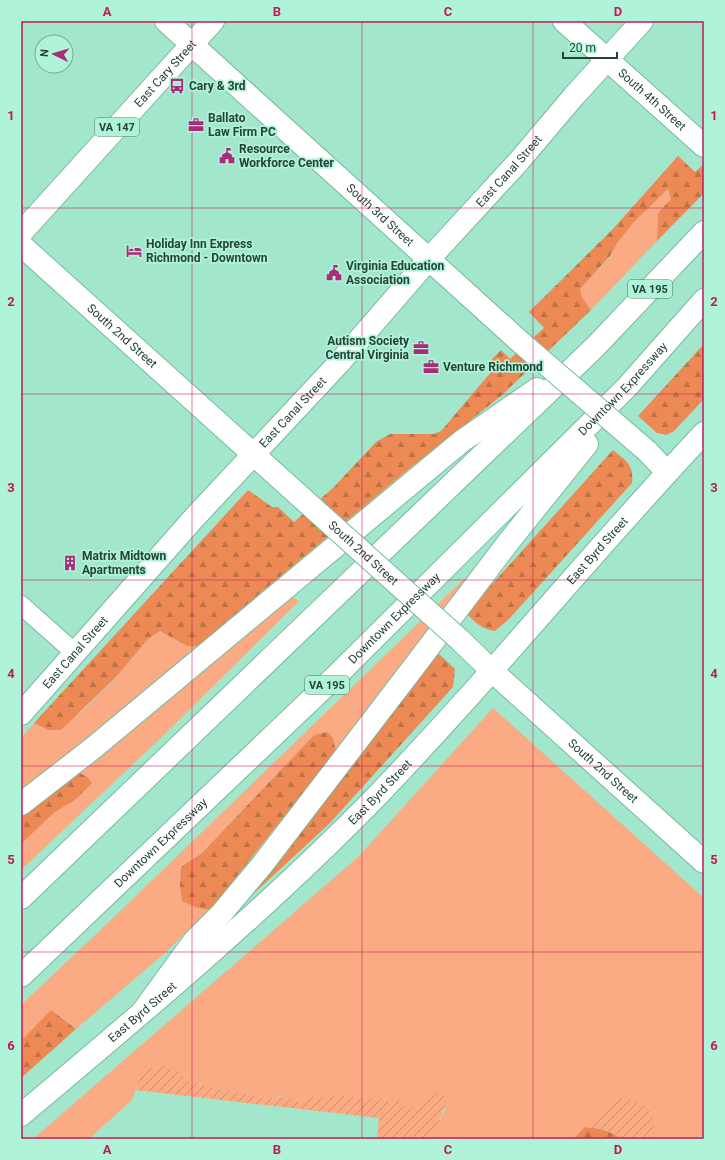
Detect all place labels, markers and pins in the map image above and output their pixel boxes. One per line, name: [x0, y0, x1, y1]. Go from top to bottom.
bus stop icon: Cary & 3rd: [168, 77, 186, 95]
place label: Cary & 3rd: [189, 79, 246, 93]
place label: Ballato Law Firm PC: [208, 111, 276, 139]
office icon: Ballato Law Firm PC: [187, 116, 205, 134]
place label: Resource Workforce Center: [239, 142, 335, 170]
public building icon: Resource Workforce Center: [218, 147, 236, 165]
place label: Holiday Inn Express Richmond - Downtown: [146, 237, 268, 265]
hotel icon: Holiday Inn Express Richmond - Downtown: [125, 242, 143, 260]
place label: Virginia Education Association: [346, 259, 444, 287]
public building icon: Virginia Education Association: [325, 264, 343, 282]
place label: Autism Society Central Virginia: [325, 334, 410, 362]
office icon: Autism Society Central Virginia: [412, 339, 430, 357]
office icon: Venture Richmond: [422, 358, 440, 376]
place label: Venture Richmond: [443, 360, 543, 374]
place label: Matrix Midtown Apartments: [82, 549, 167, 577]
building icon: Matrix Midtown Apartments: [61, 554, 79, 572]

